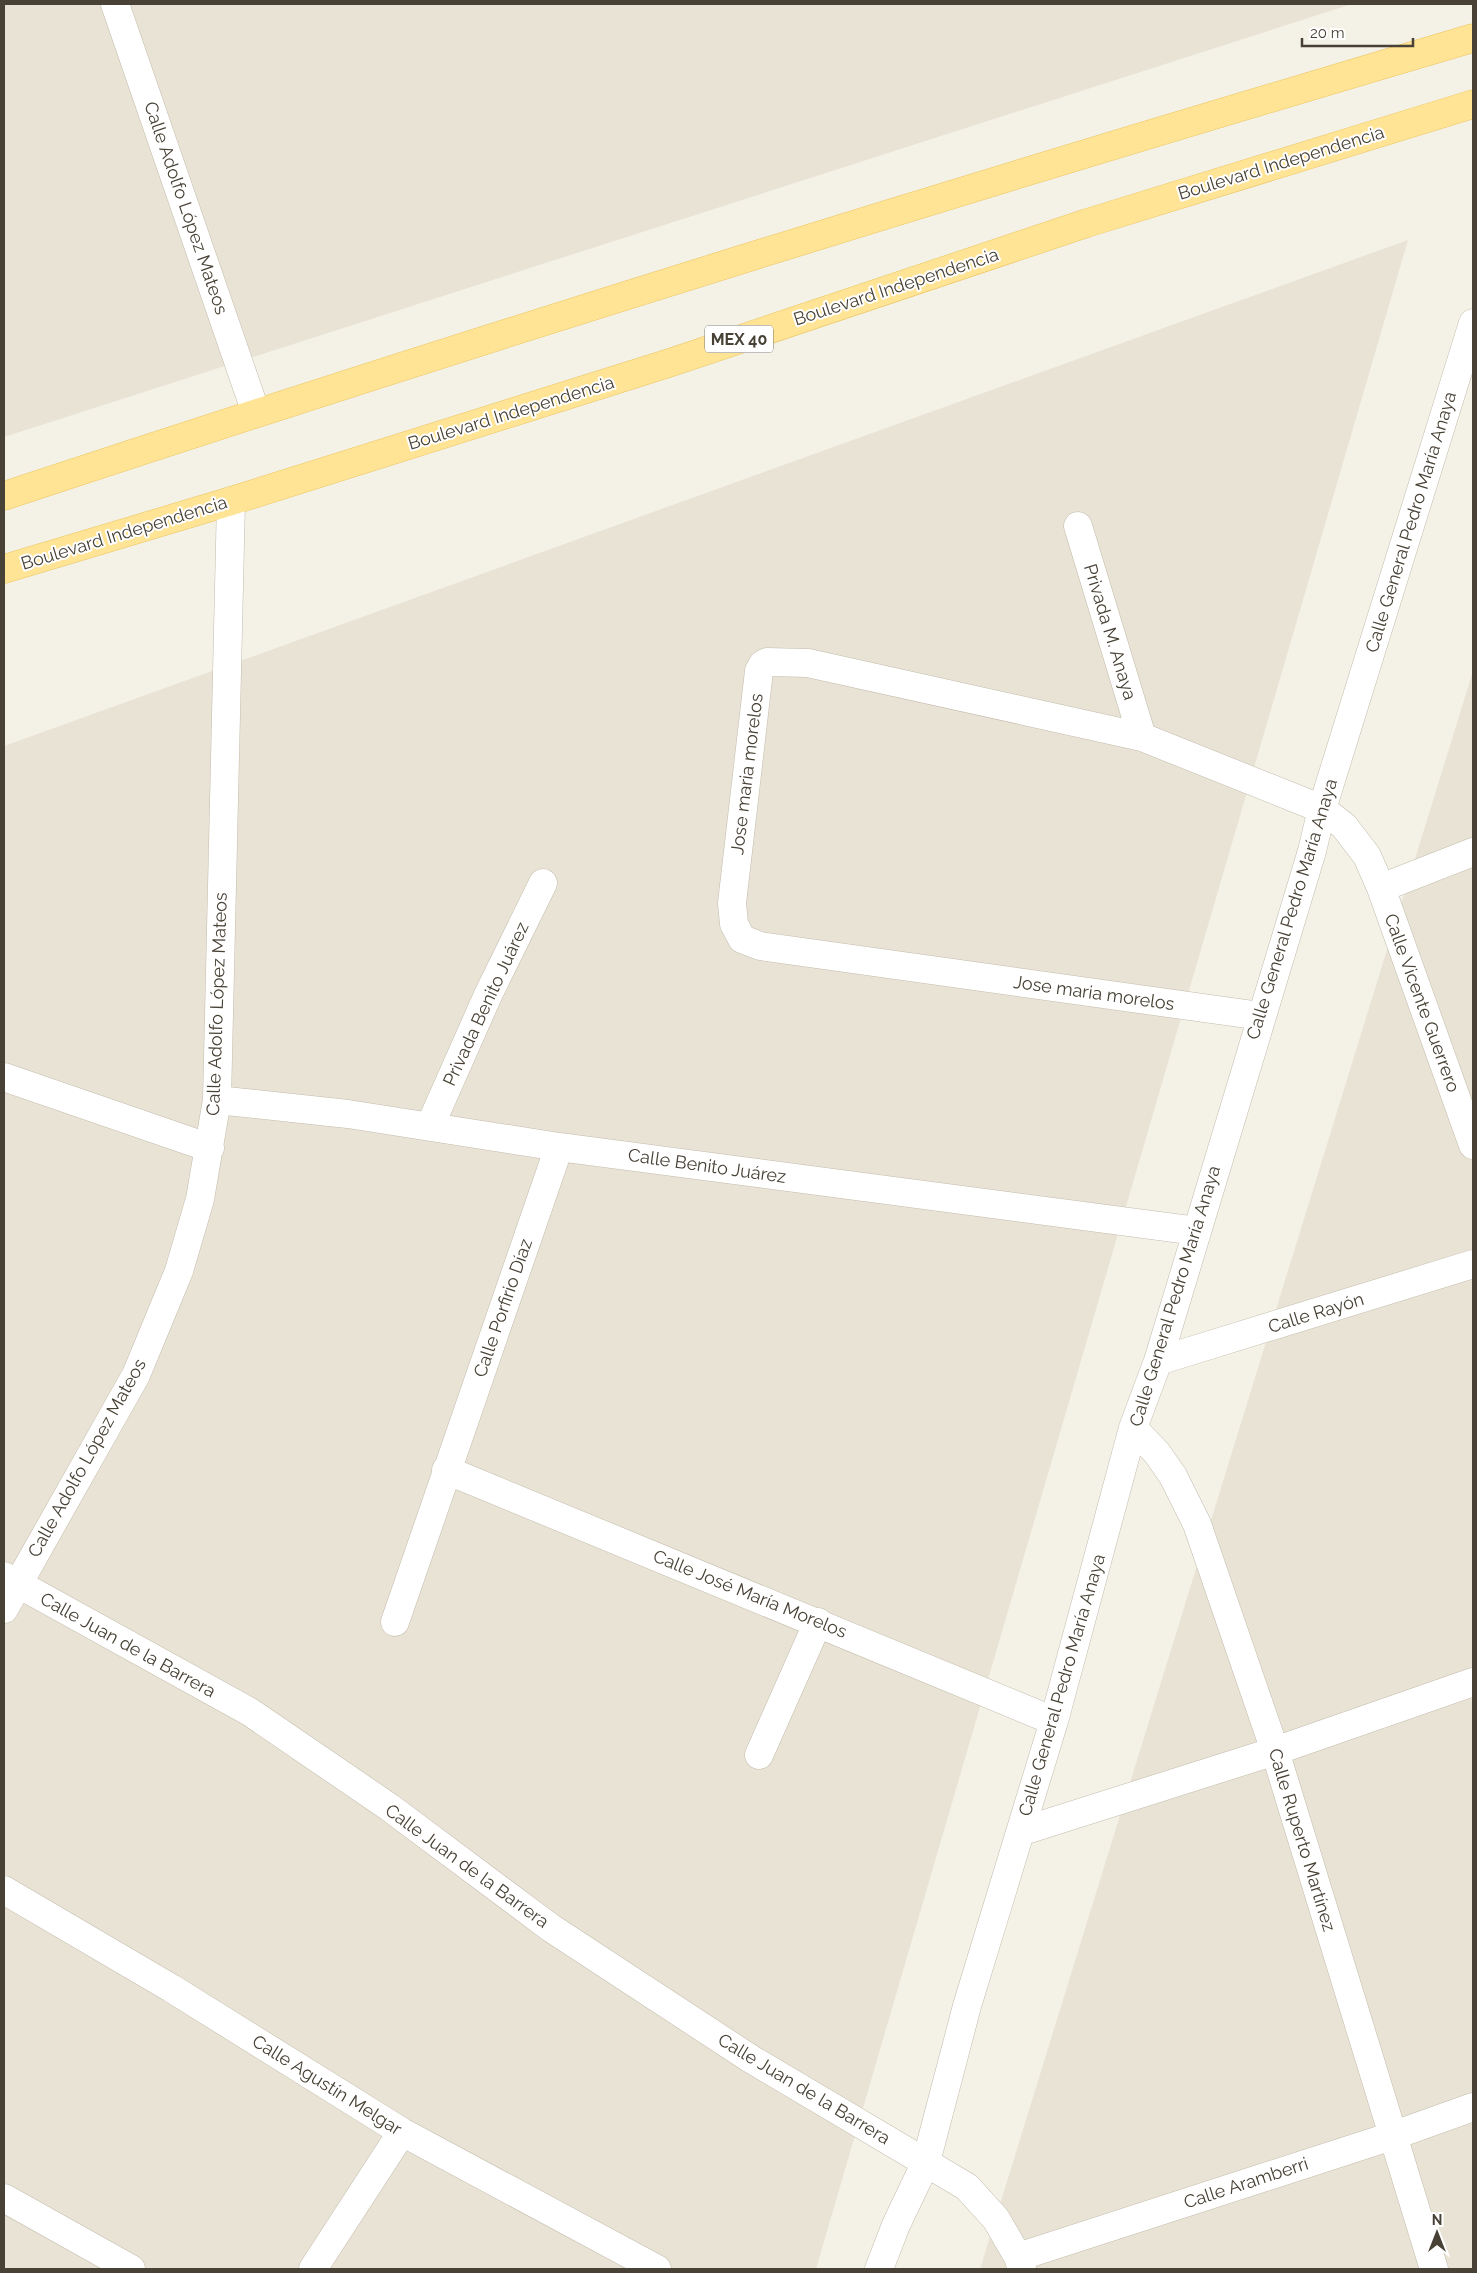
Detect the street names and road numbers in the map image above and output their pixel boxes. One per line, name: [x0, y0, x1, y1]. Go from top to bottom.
street label: Calle Adolfo López Mateos: [140, 99, 233, 317]
street label: Boulevard Independencia: [1175, 121, 1386, 204]
street label: Boulevard Independencia: [791, 243, 1001, 330]
road number: MEX 40: [705, 326, 773, 352]
street label: Boulevard Independencia: [405, 371, 616, 454]
street label: Calle General Pedro María Anaya: [1361, 389, 1460, 655]
street label: Boulevard Independencia: [18, 491, 229, 574]
street label: Privada M. Anaya: [1080, 561, 1141, 702]
street label: Jose maria morelos: [726, 692, 767, 856]
street label: Calle General Pedro María Anaya: [1242, 776, 1341, 1042]
street label: Calle Adolfo López Mateos: [202, 892, 231, 1116]
street label: Calle Vicente Guerrero: [1380, 911, 1465, 1095]
street label: Privada Benito Juárez: [438, 918, 533, 1089]
street label: Jose maria morelos: [1012, 971, 1176, 1014]
street label: Calle Benito Juárez: [627, 1144, 787, 1187]
street label: Calle General Pedro María Anaya: [1125, 1163, 1224, 1429]
street label: Calle Porfirio Díaz: [469, 1236, 536, 1380]
street label: Calle Rayón: [1266, 1288, 1366, 1337]
street label: Calle Adolfo López Mateos: [23, 1355, 150, 1561]
street label: Calle José María Morelos: [650, 1545, 850, 1642]
street label: Calle General Pedro María Anaya: [1014, 1551, 1109, 1818]
street label: Calle Juan de la Barrera: [37, 1588, 220, 1702]
street label: Calle Ruperto Martínez: [1265, 1746, 1340, 1934]
street label: Calle Juan de la Barrera: [381, 1799, 553, 1932]
street label: Calle Juan de la Barrera: [714, 2029, 894, 2148]
street label: Calle Agustín Melgar: [249, 2030, 406, 2140]
street label: Calle Aramberri: [1181, 2153, 1311, 2213]

